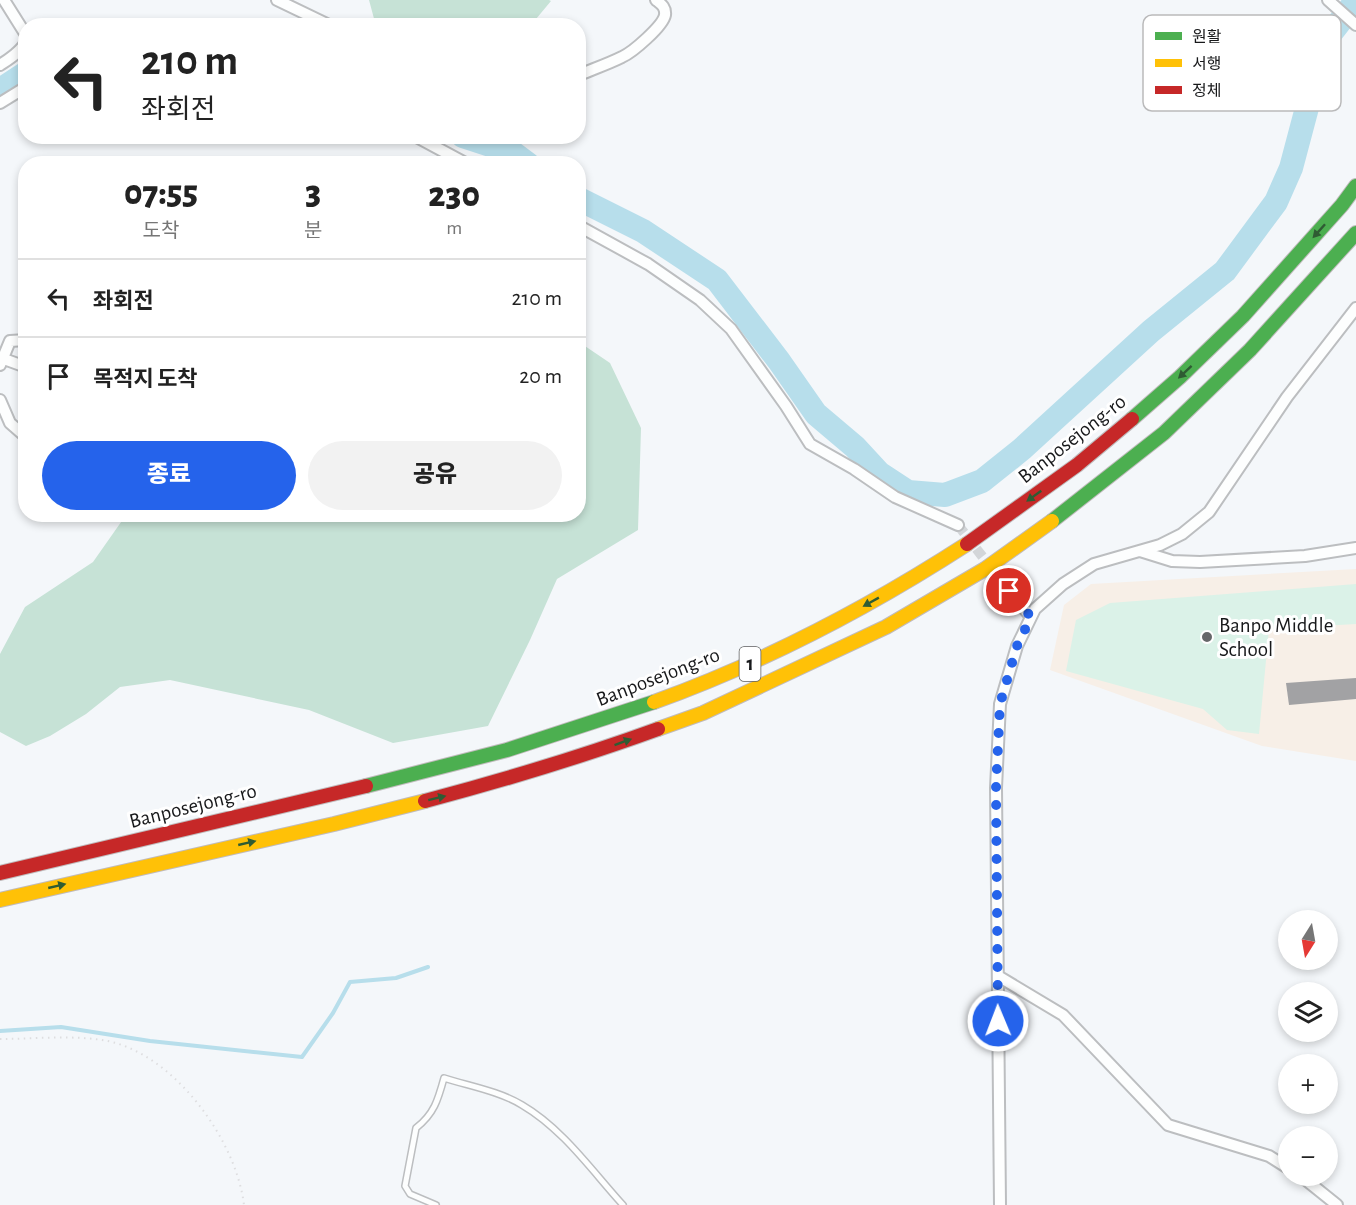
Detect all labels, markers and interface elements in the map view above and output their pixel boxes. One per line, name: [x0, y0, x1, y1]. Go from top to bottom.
legend: [1143, 15, 1341, 111]
text: 원활: [1192, 29, 1222, 45]
text: 210 m: [141, 40, 238, 82]
icon: left: [42, 42, 120, 120]
text: 서행: [1192, 56, 1221, 72]
text: 정체: [1192, 83, 1221, 99]
text: 좌회전: [141, 96, 216, 123]
text: 07:55: [124, 175, 198, 211]
text: 3: [305, 175, 321, 211]
text: 230: [428, 177, 480, 213]
text: m: [446, 218, 462, 238]
text: 도착: [143, 221, 179, 241]
text: 분: [304, 221, 322, 241]
one-way arrow: [1313, 223, 1326, 238]
icon: left: [42, 282, 75, 315]
text: 210 m: [512, 287, 562, 309]
text: 좌회전: [93, 290, 154, 312]
icon: arrive: [42, 360, 75, 393]
text: 20 m: [519, 365, 562, 387]
one-way arrow: [1177, 365, 1192, 379]
text: 목적지 도착: [93, 368, 198, 390]
street label: Banposejong-ro: [1014, 391, 1130, 487]
button: 종료: [42, 441, 296, 510]
button: 공유: [308, 441, 562, 510]
one-way arrow: [1027, 490, 1043, 502]
pin: [983, 565, 1034, 616]
icon: arrive: [992, 574, 1025, 607]
one-way arrow: [863, 597, 879, 608]
place label: Banpo Middle School: [1219, 615, 1333, 660]
marker: Banpo Middle School: [1200, 630, 1214, 644]
street label: Banposejong-ro: [593, 644, 723, 710]
road number: 1: [740, 647, 760, 681]
one-way arrow: [615, 736, 633, 746]
street label: Banposejong-ro: [127, 780, 259, 832]
one-way arrow: [428, 792, 446, 802]
one-way arrow: [238, 838, 256, 848]
one-way arrow: [48, 881, 66, 891]
north arrow: [1278, 910, 1338, 970]
map controls: [1278, 910, 1338, 1186]
button: layers: [1278, 982, 1338, 1042]
position arrow: [966, 989, 1030, 1053]
button: +: [1278, 1054, 1338, 1114]
button: −: [1278, 1126, 1338, 1186]

